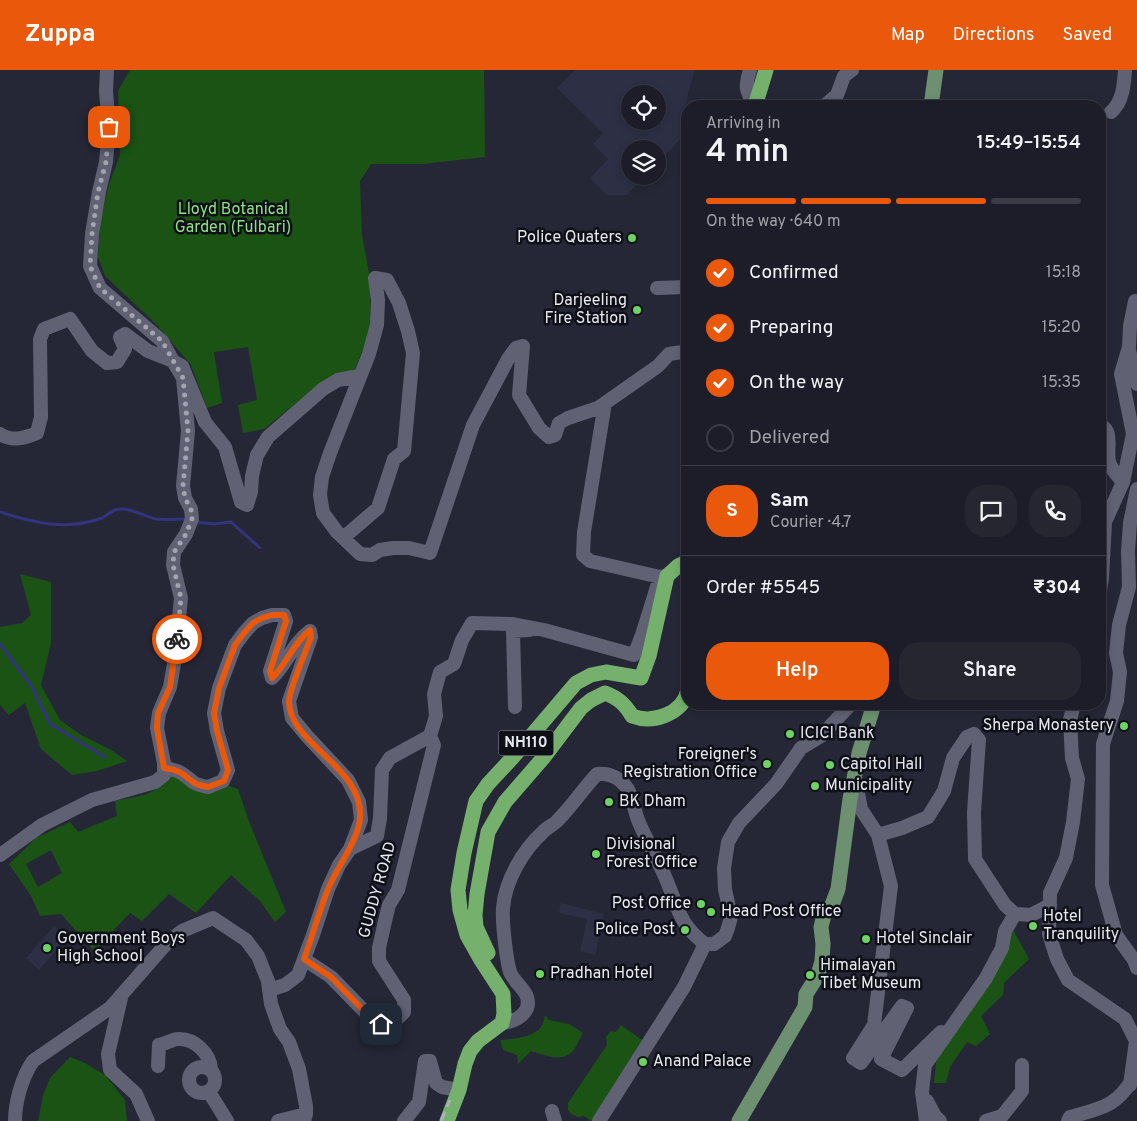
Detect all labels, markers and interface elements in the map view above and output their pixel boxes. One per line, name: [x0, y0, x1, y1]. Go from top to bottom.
text: Zuppa: [25, 20, 95, 50]
text: Map: [891, 24, 925, 47]
text: Directions: [953, 24, 1035, 47]
text: Saved: [1063, 24, 1112, 47]
map controls: [621, 85, 666, 185]
button: locate: [621, 85, 666, 130]
pin: [88, 106, 130, 148]
icon: bag: [95, 113, 123, 141]
text: Arriving in: [706, 114, 781, 134]
text: 15:49–15:54: [977, 131, 1081, 155]
text: 4 min: [706, 133, 789, 173]
button: layers: [621, 140, 666, 185]
park label: Lloyd Botanical Garden (Fulbari): [175, 200, 291, 238]
text: On the way · 640 m: [706, 212, 841, 232]
place label: Police Quaters: [517, 228, 622, 248]
marker: Police Quaters: [626, 232, 638, 244]
icon: check: [706, 259, 734, 287]
text: Confirmed: [749, 261, 839, 285]
text: 15:18: [1046, 263, 1081, 283]
place label: Darjeeling Fire Station: [545, 291, 627, 329]
marker: Darjeeling Fire Station: [631, 304, 643, 316]
icon: check: [706, 314, 734, 342]
text: Preparing: [749, 316, 833, 340]
text: 15:20: [1041, 318, 1081, 338]
icon: check: [706, 369, 734, 397]
text: On the way: [749, 371, 844, 395]
text: 15:35: [1042, 373, 1081, 393]
text: Delivered: [749, 426, 830, 450]
button: chat: [965, 485, 1017, 537]
button: phone: [1029, 485, 1081, 537]
text: Sam: [770, 489, 809, 513]
text: S: [726, 499, 738, 523]
text: Courier · 4.7: [770, 513, 851, 533]
text: Order #5545: [706, 576, 820, 600]
text: ₹304: [1033, 576, 1081, 600]
courier: [152, 614, 202, 664]
icon: bike: [163, 625, 191, 653]
button: Help: [706, 642, 889, 700]
button: Share: [899, 642, 1081, 700]
place label: Sherpa Monastery: [983, 716, 1114, 736]
marker: Sherpa Monastery: [1118, 720, 1130, 732]
place label: ICICI Bank: [800, 724, 875, 744]
marker: ICICI Bank: [784, 728, 796, 740]
road number: NH110: [498, 730, 554, 756]
place label: Foreigner's Registration Office: [623, 745, 757, 783]
place label: Capitol Hall: [840, 755, 922, 775]
marker: Foreigner's Registration Office: [761, 758, 773, 770]
marker: Capitol Hall: [824, 759, 836, 771]
place label: Municipality: [825, 776, 912, 796]
marker: Municipality: [809, 780, 821, 792]
place label: BK Dham: [619, 792, 686, 812]
marker: BK Dham: [603, 796, 615, 808]
place label: Divisional Forest Office: [606, 835, 697, 873]
street label: GUDDY ROAD: [355, 839, 401, 941]
marker: Divisional Forest Office: [590, 848, 602, 860]
place label: Post Office: [612, 894, 691, 914]
marker: Post Office: [695, 898, 707, 910]
place label: Head Post Office: [721, 902, 841, 922]
marker: Head Post Office: [705, 906, 717, 918]
place label: Hotel Tranquility: [1043, 907, 1119, 945]
place label: Police Post: [595, 920, 675, 940]
marker: Hotel Tranquility: [1027, 920, 1039, 932]
marker: Police Post: [679, 924, 691, 936]
place label: Government Boys High School: [57, 929, 185, 967]
place label: Hotel Sinclair: [876, 929, 972, 949]
marker: Hotel Sinclair: [860, 933, 872, 945]
marker: Government Boys High School: [41, 942, 53, 954]
place label: Himalayan Tibet Museum: [820, 956, 921, 994]
place label: Pradhan Hotel: [550, 964, 653, 984]
marker: Pradhan Hotel: [534, 968, 546, 980]
marker: Himalayan Tibet Museum: [804, 969, 816, 981]
pin: [360, 1003, 402, 1045]
icon: home: [367, 1010, 395, 1038]
place label: Anand Palace: [653, 1052, 751, 1072]
marker: Anand Palace: [637, 1056, 649, 1068]

